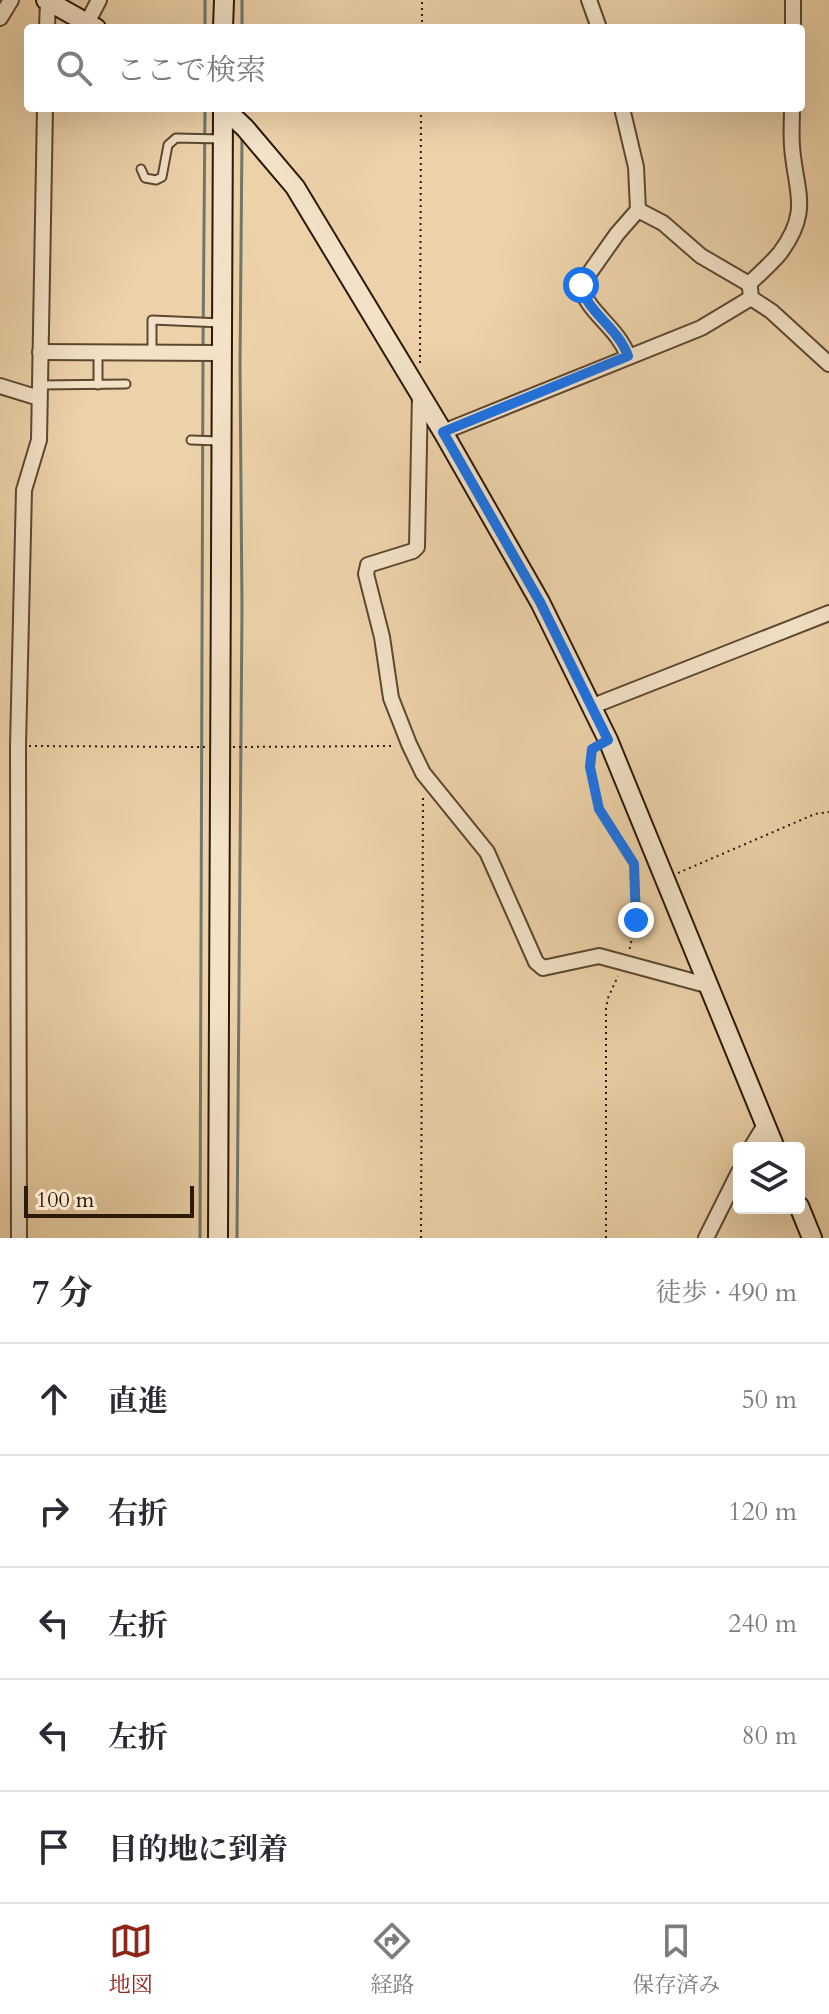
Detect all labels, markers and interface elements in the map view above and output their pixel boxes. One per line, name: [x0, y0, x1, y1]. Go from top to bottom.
search box: [24, 24, 805, 112]
icon: search: [52, 46, 96, 90]
text: ここで検索: [116, 50, 266, 91]
route start: [563, 267, 599, 303]
route end: [618, 902, 654, 938]
map controls: [733, 1142, 805, 1214]
button: layers: [733, 1142, 805, 1214]
scale bar: [24, 1182, 194, 1218]
text: 100 m: [36, 1185, 94, 1215]
text: 7 分: [32, 1270, 93, 1316]
text: 徒歩 · 490 m: [656, 1275, 797, 1310]
icon: ahead: [32, 1377, 76, 1421]
text: 直進: [108, 1381, 168, 1422]
text: 50 m: [741, 1382, 797, 1417]
icon: right: [32, 1489, 76, 1533]
text: 右折: [108, 1493, 168, 1534]
text: 120 m: [728, 1494, 797, 1529]
icon: left: [32, 1601, 76, 1645]
text: 左折: [108, 1605, 168, 1646]
text: 240 m: [728, 1606, 797, 1641]
icon: left: [32, 1713, 76, 1757]
text: 左折: [108, 1717, 168, 1758]
text: 80 m: [741, 1718, 797, 1753]
icon: arrive: [32, 1825, 76, 1869]
text: 目的地に到着: [108, 1829, 288, 1870]
tab: 地図: [109, 1919, 153, 2000]
tab: 経路: [370, 1919, 414, 2000]
tab: 保存済み: [632, 1919, 720, 2000]

